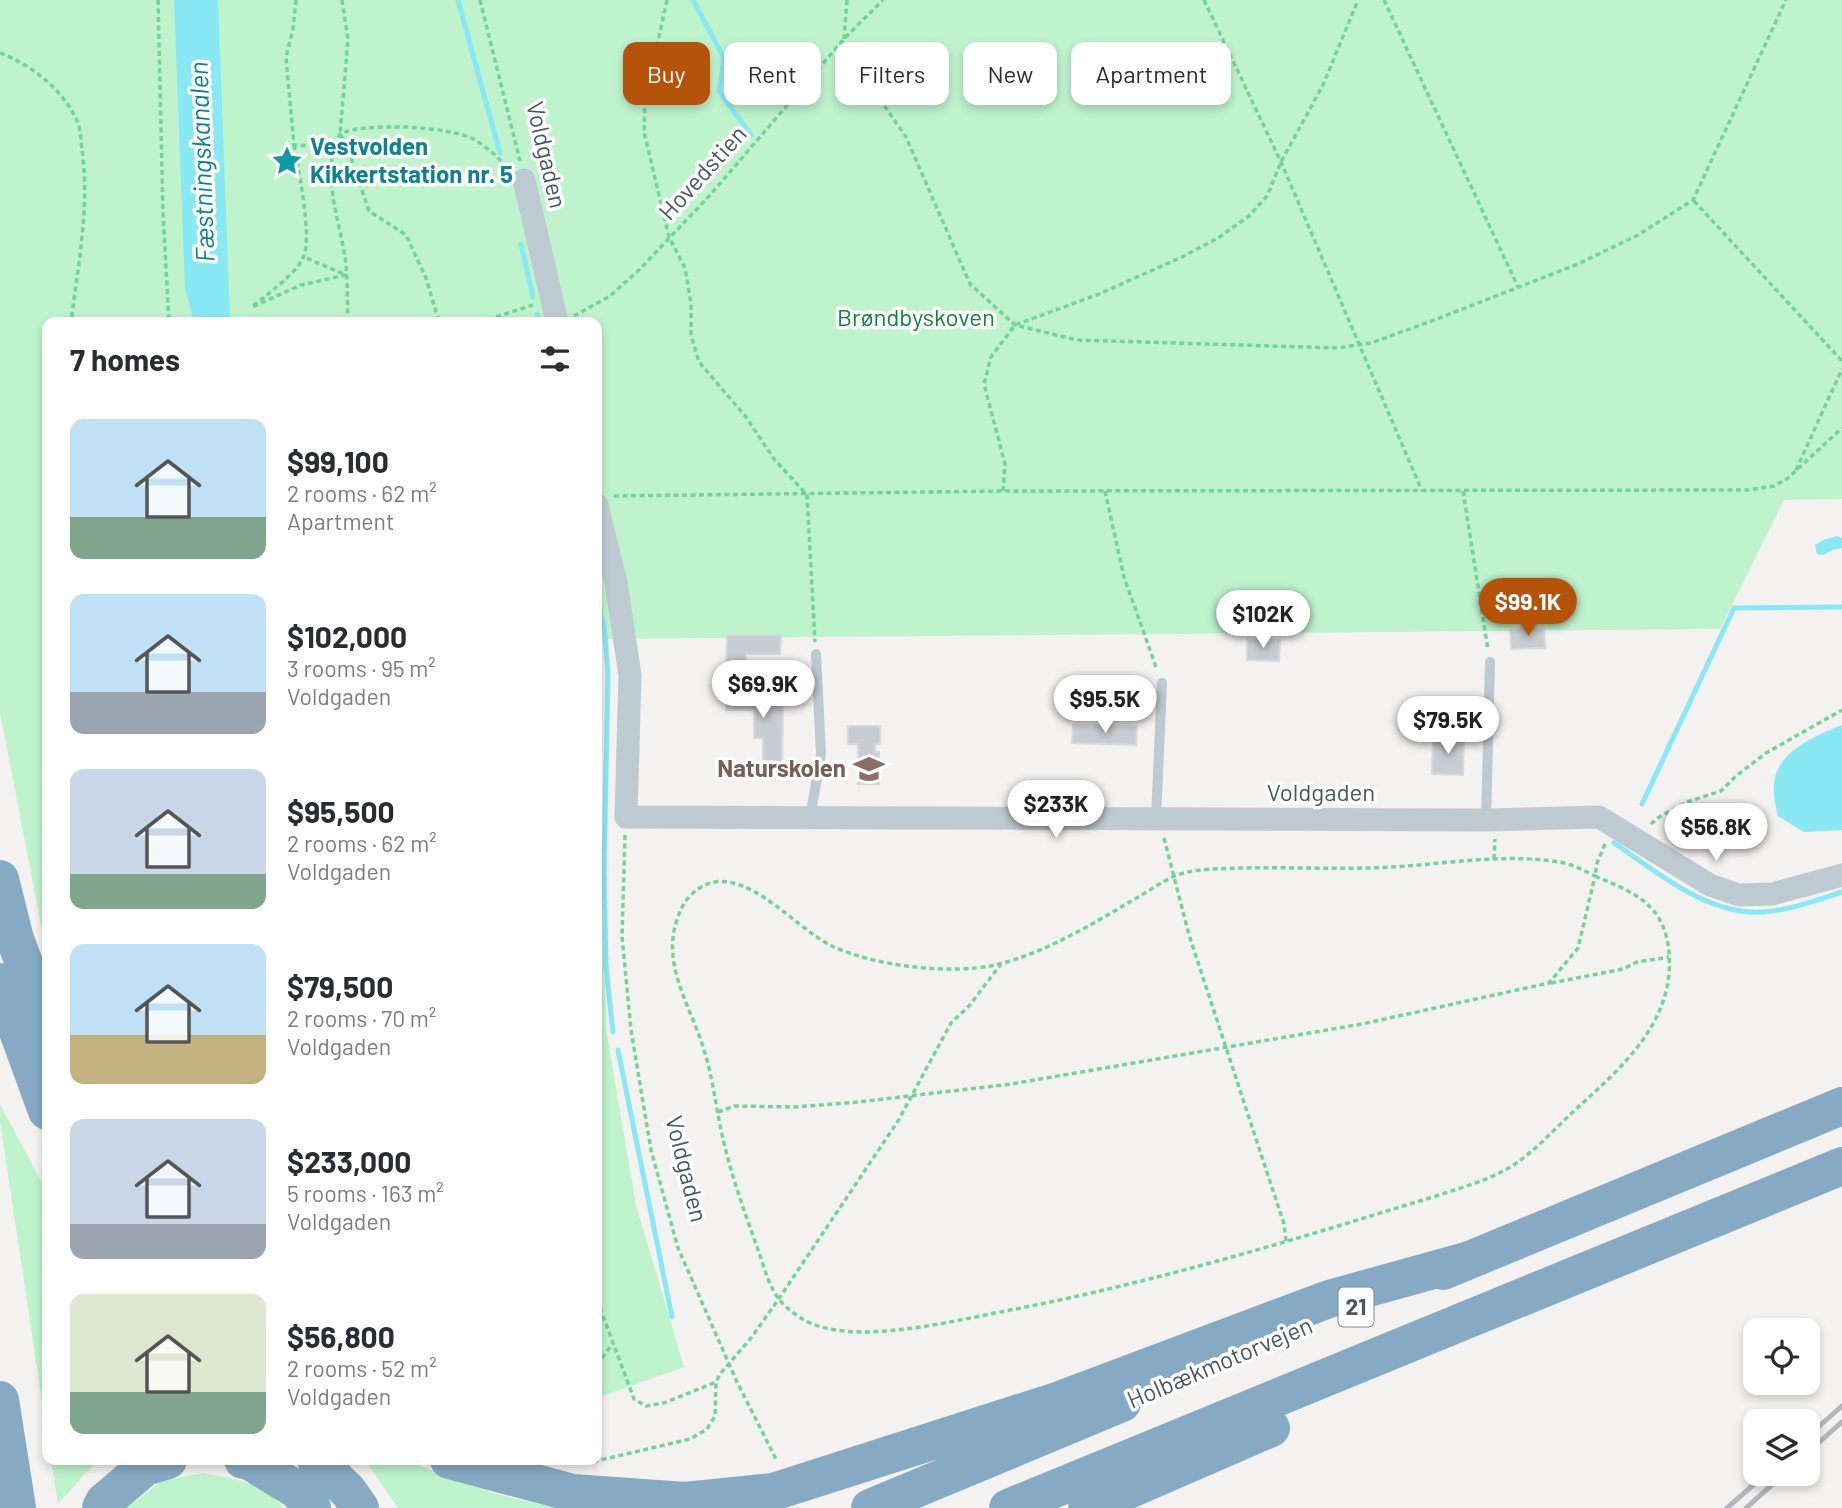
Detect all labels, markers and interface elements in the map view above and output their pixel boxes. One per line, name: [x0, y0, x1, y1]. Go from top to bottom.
chip: Buy: [623, 42, 710, 105]
chip: Rent: [724, 42, 821, 105]
chip: Filters: [835, 42, 949, 105]
chip: New: [963, 42, 1057, 105]
chip: Apartment: [1071, 42, 1231, 105]
water label: Fæstningskanalen: [182, 61, 219, 263]
street label: Voldgaden: [521, 98, 574, 211]
street label: Hovedstien: [652, 119, 752, 225]
place label: Vestvolden Kikkertstation nr. 5: [310, 131, 513, 188]
place icon: Vestvolden Kikkertstation nr. 5: [270, 144, 304, 178]
park label: Brøndbyskoven: [837, 302, 995, 331]
icon: filters: [536, 340, 574, 378]
text: 7 homes: [70, 341, 180, 377]
text: $99,100: [287, 443, 389, 479]
icon: home: [126, 447, 210, 531]
text: 2 rooms · 62 m²: [287, 479, 437, 507]
text: Apartment: [287, 507, 394, 535]
pin: $99.1K: [1471, 578, 1585, 638]
text: $99.1K: [1495, 587, 1561, 615]
pin: $102K: [1214, 590, 1312, 650]
text: $102K: [1232, 599, 1294, 627]
text: $102,000: [287, 618, 407, 654]
icon: home: [126, 622, 210, 706]
text: 3 rooms · 95 m²: [287, 654, 436, 682]
pin: $69.9K: [706, 660, 820, 720]
text: $69.9K: [728, 669, 798, 697]
pin: $95.5K: [1048, 676, 1162, 735]
text: Voldgaden: [287, 682, 391, 710]
text: $95.5K: [1070, 684, 1140, 712]
pin: $79.5K: [1391, 696, 1505, 756]
text: $79.5K: [1413, 705, 1483, 733]
school or university icon: Naturskolen: [852, 752, 886, 786]
place label: Naturskolen: [717, 753, 846, 782]
street label: Voldgaden: [1267, 777, 1375, 806]
pin: $233K: [1007, 780, 1105, 840]
text: $233K: [1024, 789, 1088, 817]
text: $95,500: [287, 793, 395, 829]
icon: home: [126, 797, 210, 881]
pin: $56.8K: [1659, 804, 1773, 863]
text: $56.8K: [1681, 812, 1751, 840]
text: 2 rooms · 62 m²: [287, 829, 437, 857]
text: Voldgaden: [287, 857, 391, 885]
text: $79,500: [287, 968, 393, 1004]
icon: home: [126, 972, 210, 1056]
text: 2 rooms · 70 m²: [287, 1004, 436, 1032]
text: Voldgaden: [287, 1032, 391, 1060]
street label: Voldgaden: [660, 1112, 715, 1225]
text: $233,000: [287, 1143, 411, 1179]
icon: home: [126, 1147, 210, 1231]
text: 5 rooms · 163 m²: [287, 1179, 444, 1207]
text: Voldgaden: [287, 1207, 391, 1235]
road number: 21: [1338, 1288, 1374, 1326]
street label: Holbækmotorvejen: [1122, 1310, 1316, 1414]
text: $56,800: [287, 1318, 395, 1354]
map controls: [1743, 1318, 1820, 1486]
button: locate: [1743, 1318, 1820, 1395]
icon: home: [126, 1322, 210, 1406]
text: 2 rooms · 52 m²: [287, 1354, 437, 1382]
text: Voldgaden: [287, 1382, 391, 1410]
button: layers: [1743, 1409, 1820, 1486]

